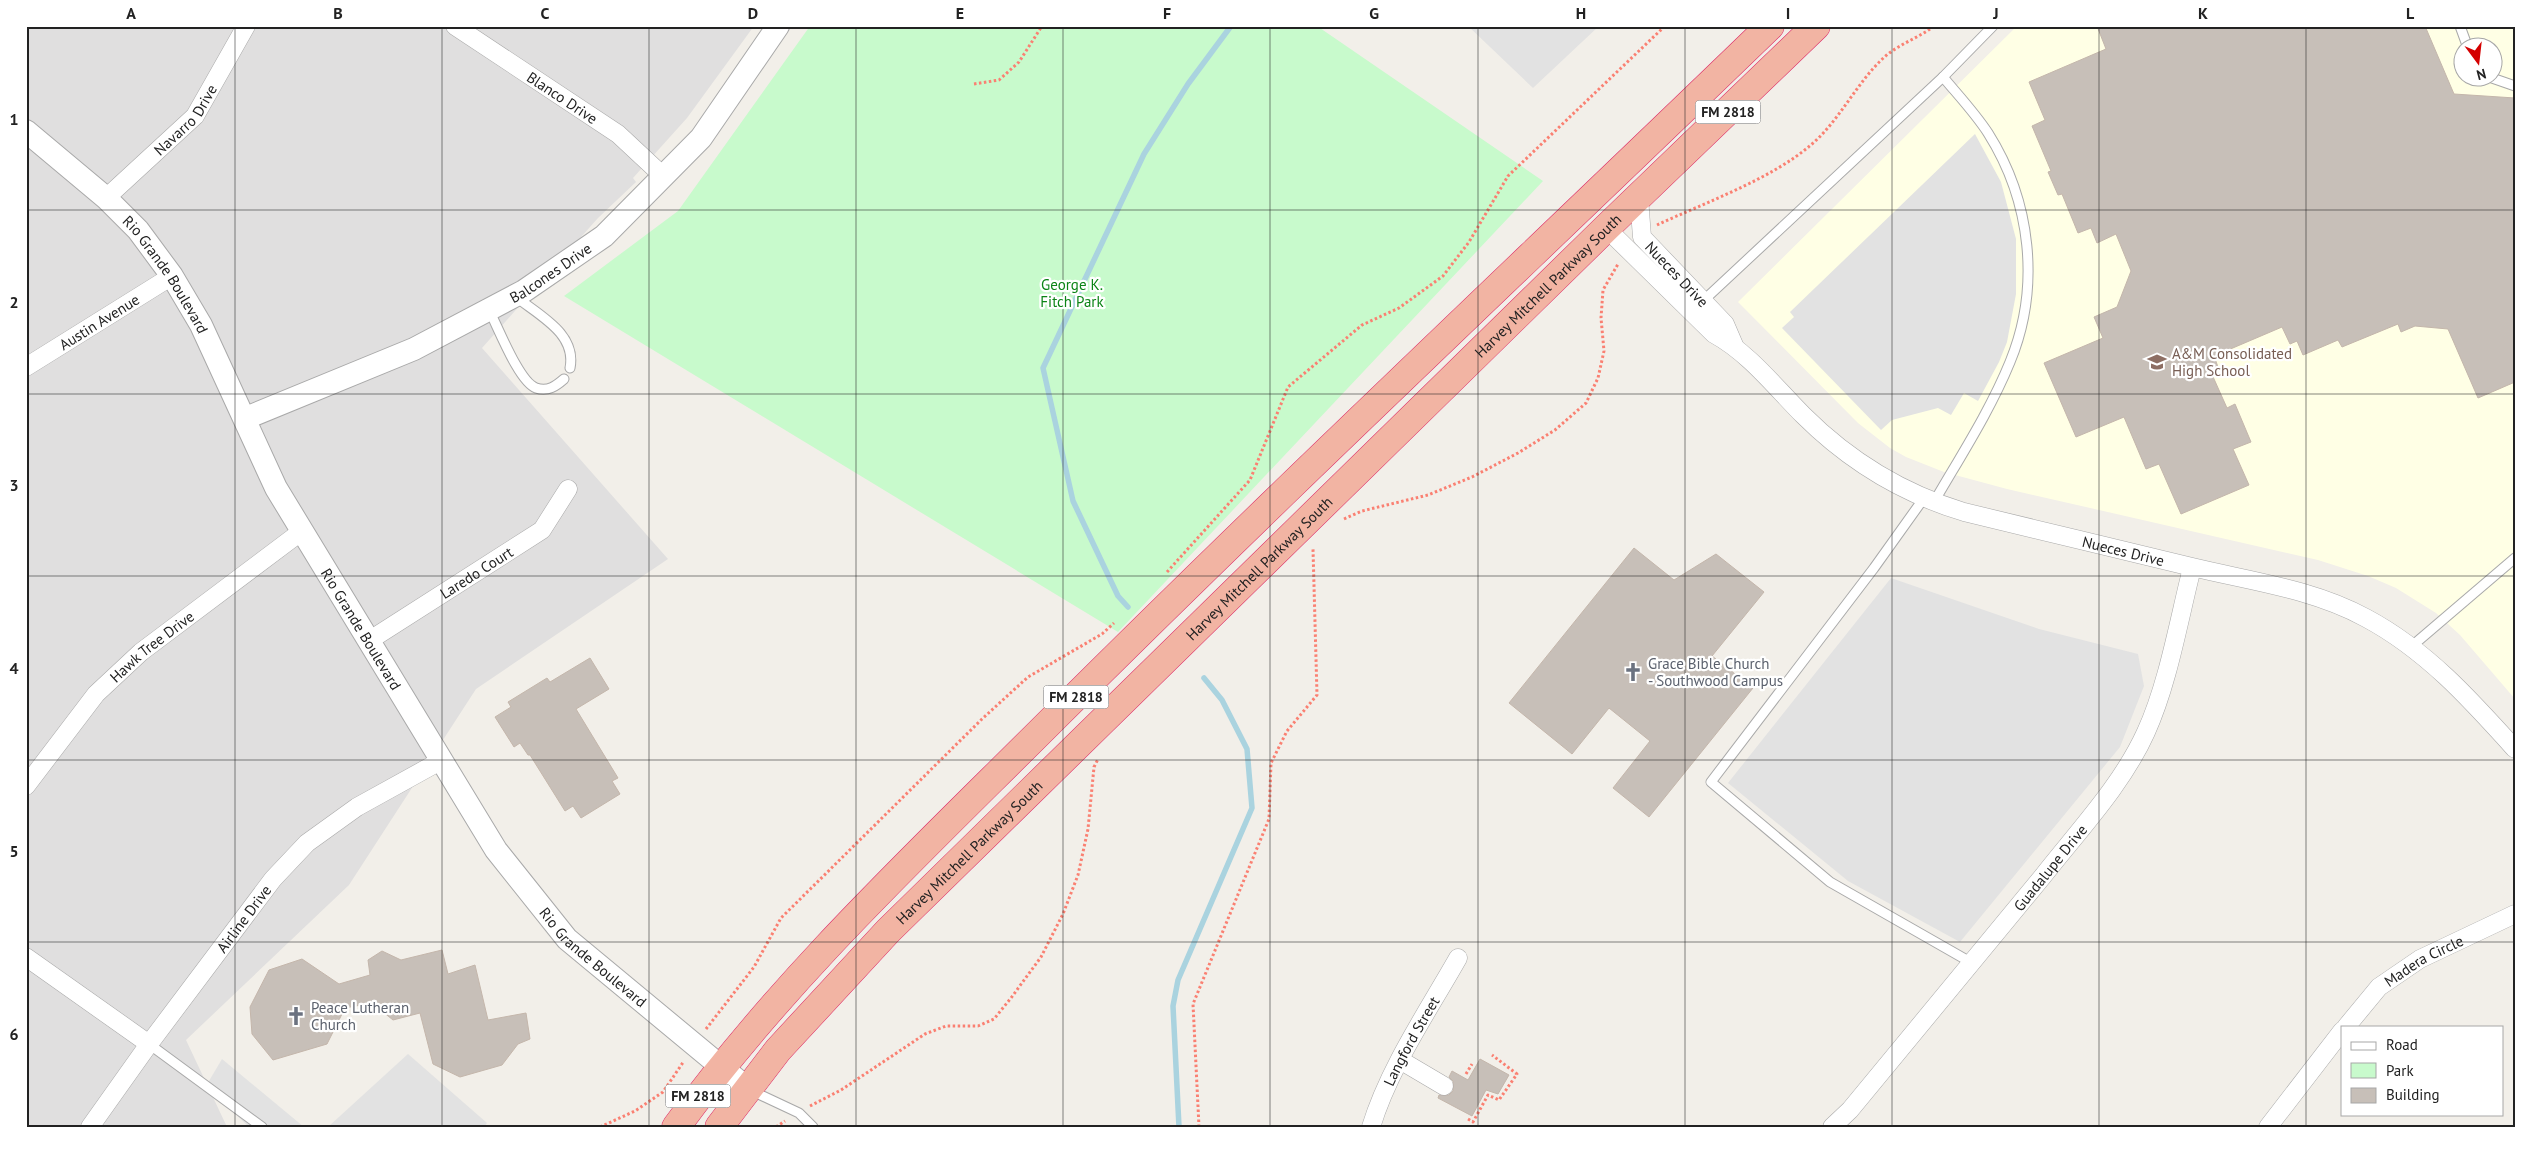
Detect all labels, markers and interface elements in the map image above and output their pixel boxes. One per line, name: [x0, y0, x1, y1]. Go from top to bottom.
text: A: [126, 3, 136, 23]
text: B: [333, 3, 343, 23]
text: C: [541, 3, 550, 23]
text: D: [748, 3, 758, 23]
text: E: [956, 3, 964, 23]
text: F: [1163, 3, 1171, 23]
text: G: [1369, 3, 1379, 23]
text: H: [1576, 3, 1586, 23]
text: I: [1786, 3, 1790, 23]
text: J: [1992, 3, 1999, 23]
text: K: [2198, 3, 2208, 23]
text: L: [2406, 3, 2415, 23]
north arrow: [2454, 38, 2504, 88]
text: N: [2475, 65, 2488, 84]
street label: Blanco Drive: [524, 67, 602, 128]
street label: Navarro Drive: [150, 81, 221, 159]
road number: FM 2818: [1696, 100, 1760, 124]
text: 1: [9, 109, 19, 129]
street label: Harvey Mitchell Parkway South: [1470, 209, 1625, 361]
street label: Rio Grande Boulevard: [119, 211, 213, 336]
street label: Nueces Drive: [1641, 237, 1713, 311]
street label: Balcones Drive: [506, 238, 595, 307]
park label: George K. Fitch Park: [1040, 275, 1104, 311]
street label: Austin Avenue: [55, 289, 143, 354]
text: 2: [9, 292, 19, 312]
place label: A&M Consolidated High School: [2172, 344, 2292, 380]
school or university icon: A&M Consolidated High School: [2146, 351, 2168, 373]
text: 3: [9, 475, 19, 495]
street label: Harvey Mitchell Parkway South: [1182, 492, 1336, 644]
street label: Nueces Drive: [2080, 531, 2166, 570]
street label: Laredo Court: [436, 542, 516, 602]
street label: Rio Grande Boulevard: [317, 564, 406, 693]
street label: Hawk Tree Drive: [105, 606, 198, 686]
place label: Grace Bible Church - Southwood Campus: [1648, 654, 1783, 690]
text: 4: [9, 658, 19, 678]
church icon: Grace Bible Church - Southwood Campus: [1622, 661, 1644, 683]
road number: FM 2818: [1044, 686, 1108, 709]
street label: Harvey Mitchell Parkway South: [891, 776, 1046, 928]
street label: Guadalupe Drive: [2009, 820, 2091, 915]
text: 5: [9, 841, 19, 861]
street label: Airline Drive: [212, 881, 275, 956]
street label: Rio Grande Boulevard: [536, 903, 651, 1011]
street label: Madera Circle: [2380, 930, 2466, 990]
street label: Langford Street: [1379, 993, 1443, 1089]
place label: Peace Lutheran Church: [311, 998, 409, 1034]
church icon: Peace Lutheran Church: [285, 1005, 307, 1027]
text: 6: [9, 1024, 19, 1044]
legend: [2341, 1026, 2504, 1116]
text: Road: [2386, 1035, 2418, 1054]
text: Park: [2386, 1061, 2414, 1080]
road number: FM 2818: [666, 1084, 730, 1108]
text: Building: [2386, 1085, 2440, 1104]

